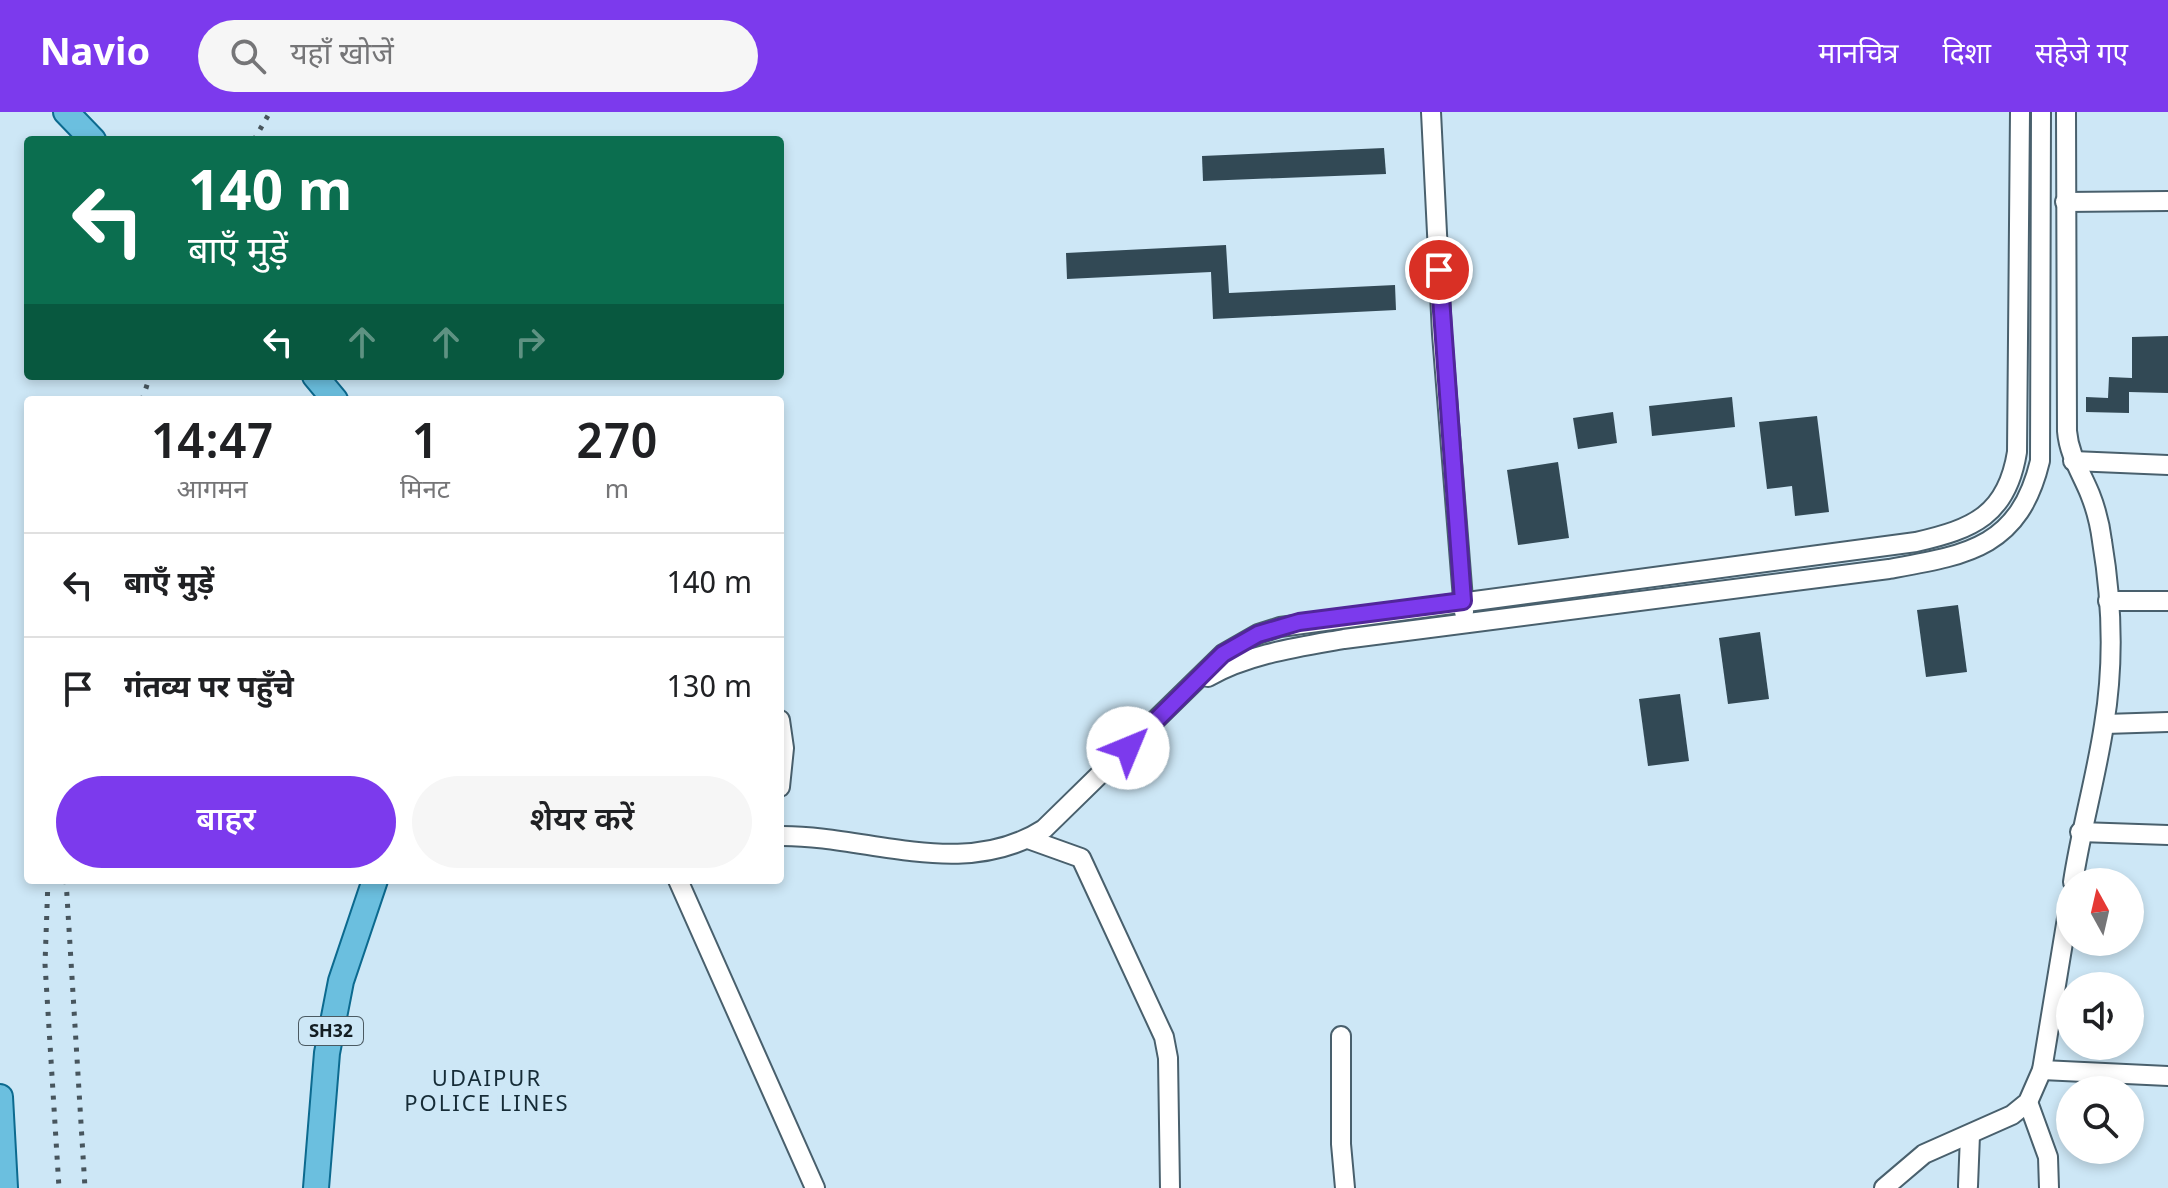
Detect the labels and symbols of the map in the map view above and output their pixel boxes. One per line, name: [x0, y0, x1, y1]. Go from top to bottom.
pin: [1405, 236, 1473, 304]
position arrow: [1086, 706, 1170, 790]
north arrow: [2056, 868, 2144, 956]
road number: SH32: [299, 1017, 363, 1045]
district label: UDAIPUR POLICE LINES: [404, 1066, 570, 1120]

